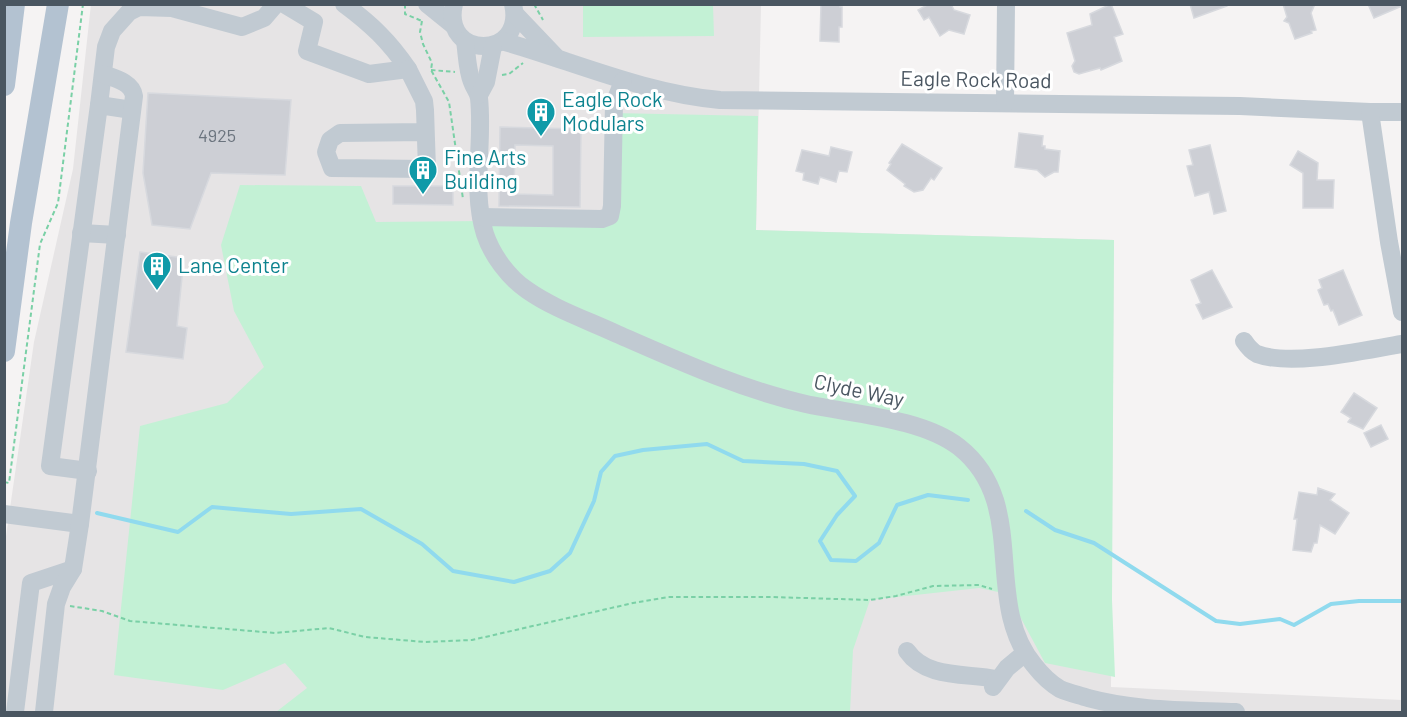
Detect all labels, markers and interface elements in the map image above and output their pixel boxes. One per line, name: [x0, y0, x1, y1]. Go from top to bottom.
street label: Eagle Rock Road: [900, 65, 1052, 92]
place label: Eagle Rock Modulars: [562, 86, 663, 135]
building icon: Eagle Rock Modulars: [525, 96, 557, 138]
house number: 4925: [198, 124, 236, 146]
place label: Fine Arts Building: [444, 144, 526, 193]
building icon: Fine Arts Building: [407, 154, 439, 196]
building icon: Lane Center: [141, 250, 173, 292]
place label: Lane Center: [178, 252, 289, 277]
street label: Clyde Way: [812, 368, 907, 411]

